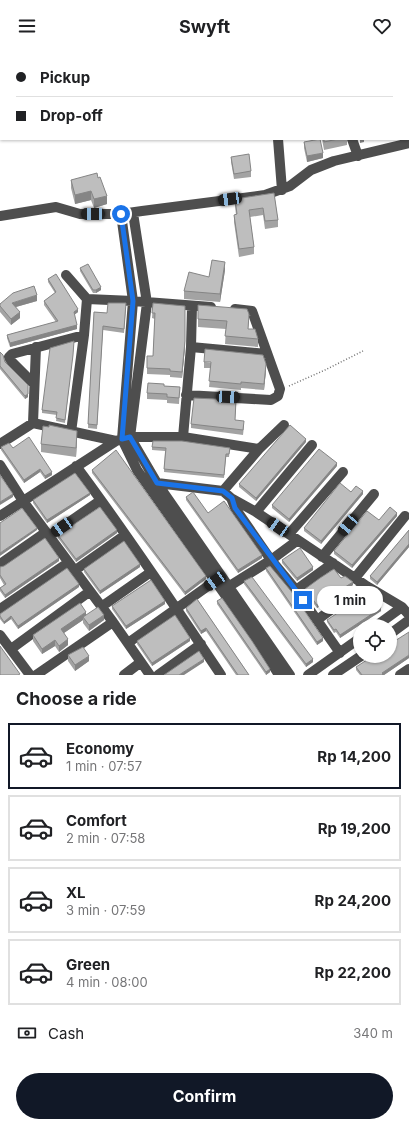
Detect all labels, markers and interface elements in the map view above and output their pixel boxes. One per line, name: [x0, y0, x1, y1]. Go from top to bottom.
icon: menu: [16, 15, 38, 37]
icon: heart: [371, 15, 393, 37]
text: Swyft: [179, 16, 230, 37]
text: Pickup: [40, 68, 90, 87]
text: Drop-off: [40, 106, 103, 125]
car: [217, 191, 243, 207]
route start: [112, 205, 130, 223]
car: [81, 208, 105, 220]
car: [216, 390, 240, 404]
car: [336, 512, 360, 538]
car: [49, 515, 75, 539]
car: [265, 515, 291, 539]
car: [202, 569, 228, 593]
callout: 1 min: [317, 586, 383, 614]
route end: [294, 591, 312, 609]
text: 1 min: [334, 592, 366, 608]
map controls: [353, 619, 397, 663]
button: locate: [353, 619, 397, 663]
text: Choose a ride: [16, 688, 137, 709]
icon: car: [18, 738, 54, 774]
text: Economy: [66, 739, 134, 758]
text: Rp 14,200: [317, 747, 391, 766]
text: 1 min · 07:57: [66, 758, 142, 774]
icon: car: [18, 810, 54, 846]
text: Comfort: [66, 811, 127, 830]
text: Rp 19,200: [318, 819, 391, 838]
text: 2 min · 07:58: [66, 830, 145, 846]
icon: car: [18, 882, 54, 918]
text: XL: [66, 883, 86, 902]
text: Rp 24,200: [315, 891, 391, 910]
text: 3 min · 07:59: [66, 902, 146, 918]
icon: car: [18, 954, 54, 990]
text: Green: [66, 955, 110, 974]
text: Rp 22,200: [315, 963, 391, 982]
text: 4 min · 08:00: [66, 974, 148, 990]
icon: cash: [16, 1022, 38, 1044]
text: Cash: [48, 1024, 84, 1043]
text: 340 m: [353, 1025, 393, 1041]
button: Confirm: [16, 1073, 393, 1119]

